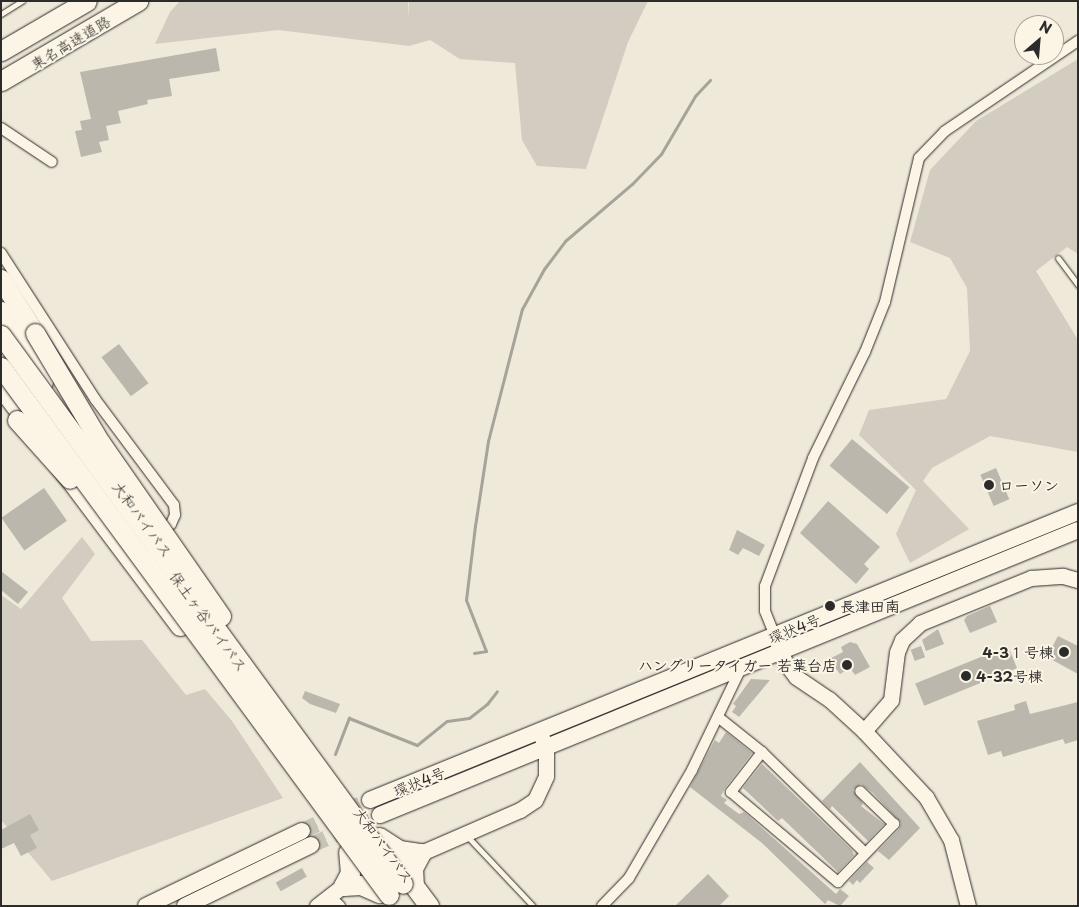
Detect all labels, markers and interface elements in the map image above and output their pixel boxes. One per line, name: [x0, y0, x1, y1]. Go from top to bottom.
street label: 東名高速道路: [27, 11, 113, 73]
north arrow: [1014, 15, 1064, 65]
text: N: [1036, 15, 1055, 39]
place label: ローソン: [999, 476, 1059, 494]
street label: 大和バイパス: [109, 477, 177, 561]
marker: ローソン: [983, 479, 995, 491]
street label: 保土ヶ谷バイパス: [166, 567, 252, 675]
place label: 長津田南: [840, 597, 900, 615]
marker: 長津田南: [824, 600, 836, 612]
street label: 環状4号: [765, 609, 823, 647]
place label: 4-3１号棟: [982, 643, 1054, 661]
marker: 4-3１号棟: [1058, 646, 1070, 658]
place label: ハングリータイガー 若葉台店: [637, 656, 837, 674]
marker: ハングリータイガー 若葉台店: [841, 659, 853, 671]
place label: 4-32号棟: [976, 667, 1043, 685]
marker: 4-32号棟: [960, 670, 972, 682]
street label: 環状4号: [390, 762, 448, 800]
street label: 大和バイパス: [350, 803, 418, 887]

